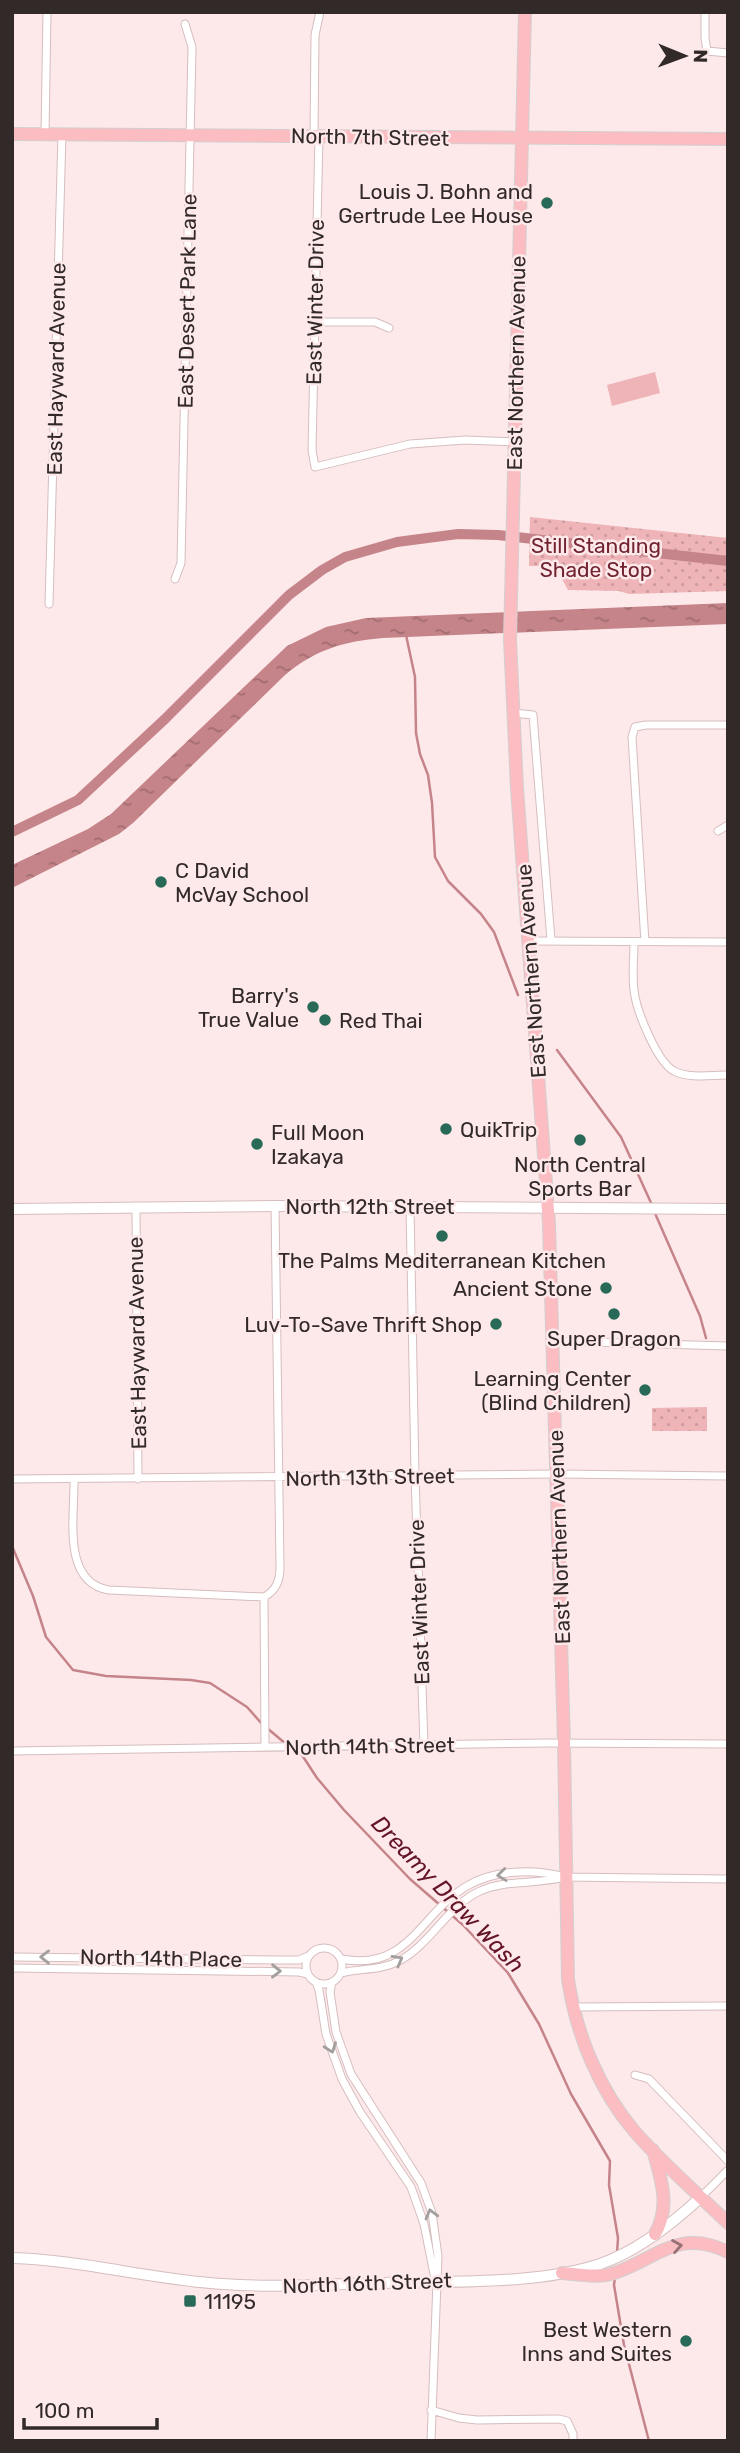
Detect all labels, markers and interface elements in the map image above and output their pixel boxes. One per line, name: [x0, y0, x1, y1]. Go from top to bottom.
north arrow: [649, 21, 719, 91]
text: N: [689, 49, 712, 63]
street label: North 7th Street: [291, 123, 449, 151]
place label: Louis J. Bohn and Gertrude Lee House: [338, 179, 533, 228]
street label: East Desert Park Lane: [173, 193, 201, 409]
marker: Louis J. Bohn and Gertrude Lee House: [539, 195, 555, 211]
street label: East Winter Drive: [301, 219, 329, 385]
street label: East Northern Avenue: [502, 255, 530, 471]
street label: East Hayward Avenue: [42, 262, 70, 476]
park label: Still Standing Shade Stop: [531, 533, 661, 582]
place label: C David McVay School: [175, 858, 309, 907]
street label: East Northern Avenue: [511, 863, 551, 1079]
marker: C David McVay School: [153, 874, 169, 890]
place label: Barry's True Value: [198, 983, 299, 1032]
marker: Barry's True Value: [305, 999, 321, 1015]
place label: Red Thai: [339, 1008, 423, 1033]
marker: Red Thai: [317, 1012, 333, 1028]
place label: QuikTrip: [460, 1117, 537, 1142]
place label: Full Moon Izakaya: [271, 1120, 365, 1169]
marker: QuikTrip: [438, 1121, 454, 1137]
marker: North Central Sports Bar: [572, 1132, 588, 1148]
marker: Full Moon Izakaya: [249, 1136, 265, 1152]
place label: North Central Sports Bar: [514, 1152, 646, 1201]
street label: North 12th Street: [286, 1194, 454, 1219]
marker: The Palms Mediterranean Kitchen: [434, 1228, 450, 1244]
street label: East Hayward Avenue: [123, 1236, 151, 1450]
place label: The Palms Mediterranean Kitchen: [278, 1248, 606, 1273]
place label: Ancient Stone: [453, 1276, 592, 1301]
marker: Ancient Stone: [598, 1280, 614, 1296]
marker: Super Dragon: [606, 1306, 622, 1322]
place label: Luv-To-Save Thrift Shop: [244, 1312, 482, 1337]
marker: Luv-To-Save Thrift Shop: [488, 1316, 504, 1332]
place label: Super Dragon: [547, 1326, 681, 1351]
place label: Learning Center (Blind Children): [474, 1366, 631, 1415]
marker: Learning Center (Blind Children): [637, 1382, 653, 1398]
street label: East Northern Avenue: [543, 1429, 575, 1645]
street label: North 13th Street: [285, 1463, 455, 1491]
street label: East Winter Drive: [404, 1519, 434, 1685]
street label: North 14th Street: [285, 1732, 455, 1760]
water label: Dreamy Draw Wash: [366, 1810, 530, 1978]
one-way arrow: [496, 1867, 508, 1882]
street label: North 14th Place: [80, 1944, 242, 1972]
one-way arrow: [39, 1949, 49, 1965]
one-way arrow: [391, 1955, 404, 1968]
one-way arrow: [271, 1964, 282, 1979]
one-way arrow: [323, 2042, 337, 2054]
one-way arrow: [425, 2208, 439, 2220]
one-way arrow: [671, 2239, 683, 2254]
street label: North 16th Street: [282, 2268, 452, 2298]
place label: 11195: [204, 2289, 256, 2314]
marker: 11195: [182, 2293, 198, 2309]
place label: Best Western Inns and Suites: [522, 2317, 672, 2366]
marker: Best Western Inns and Suites: [678, 2333, 694, 2349]
scale bar: [24, 2386, 158, 2430]
text: 100 m: [35, 2398, 94, 2423]

